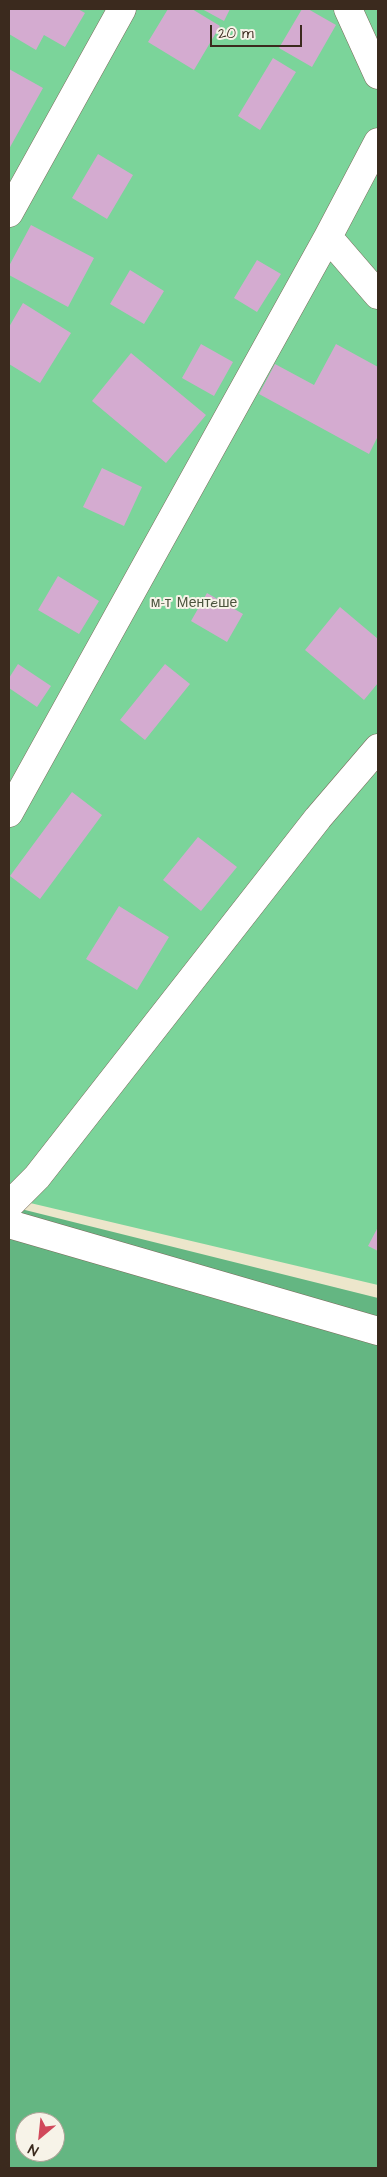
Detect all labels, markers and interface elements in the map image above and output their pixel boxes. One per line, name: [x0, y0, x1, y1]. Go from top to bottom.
scale bar: [212, 15, 304, 47]
text: 20 m: [218, 23, 254, 44]
park label: м-т Ментeше: [151, 596, 237, 612]
north arrow: [15, 2112, 65, 2162]
text: N: [25, 2138, 42, 2160]

